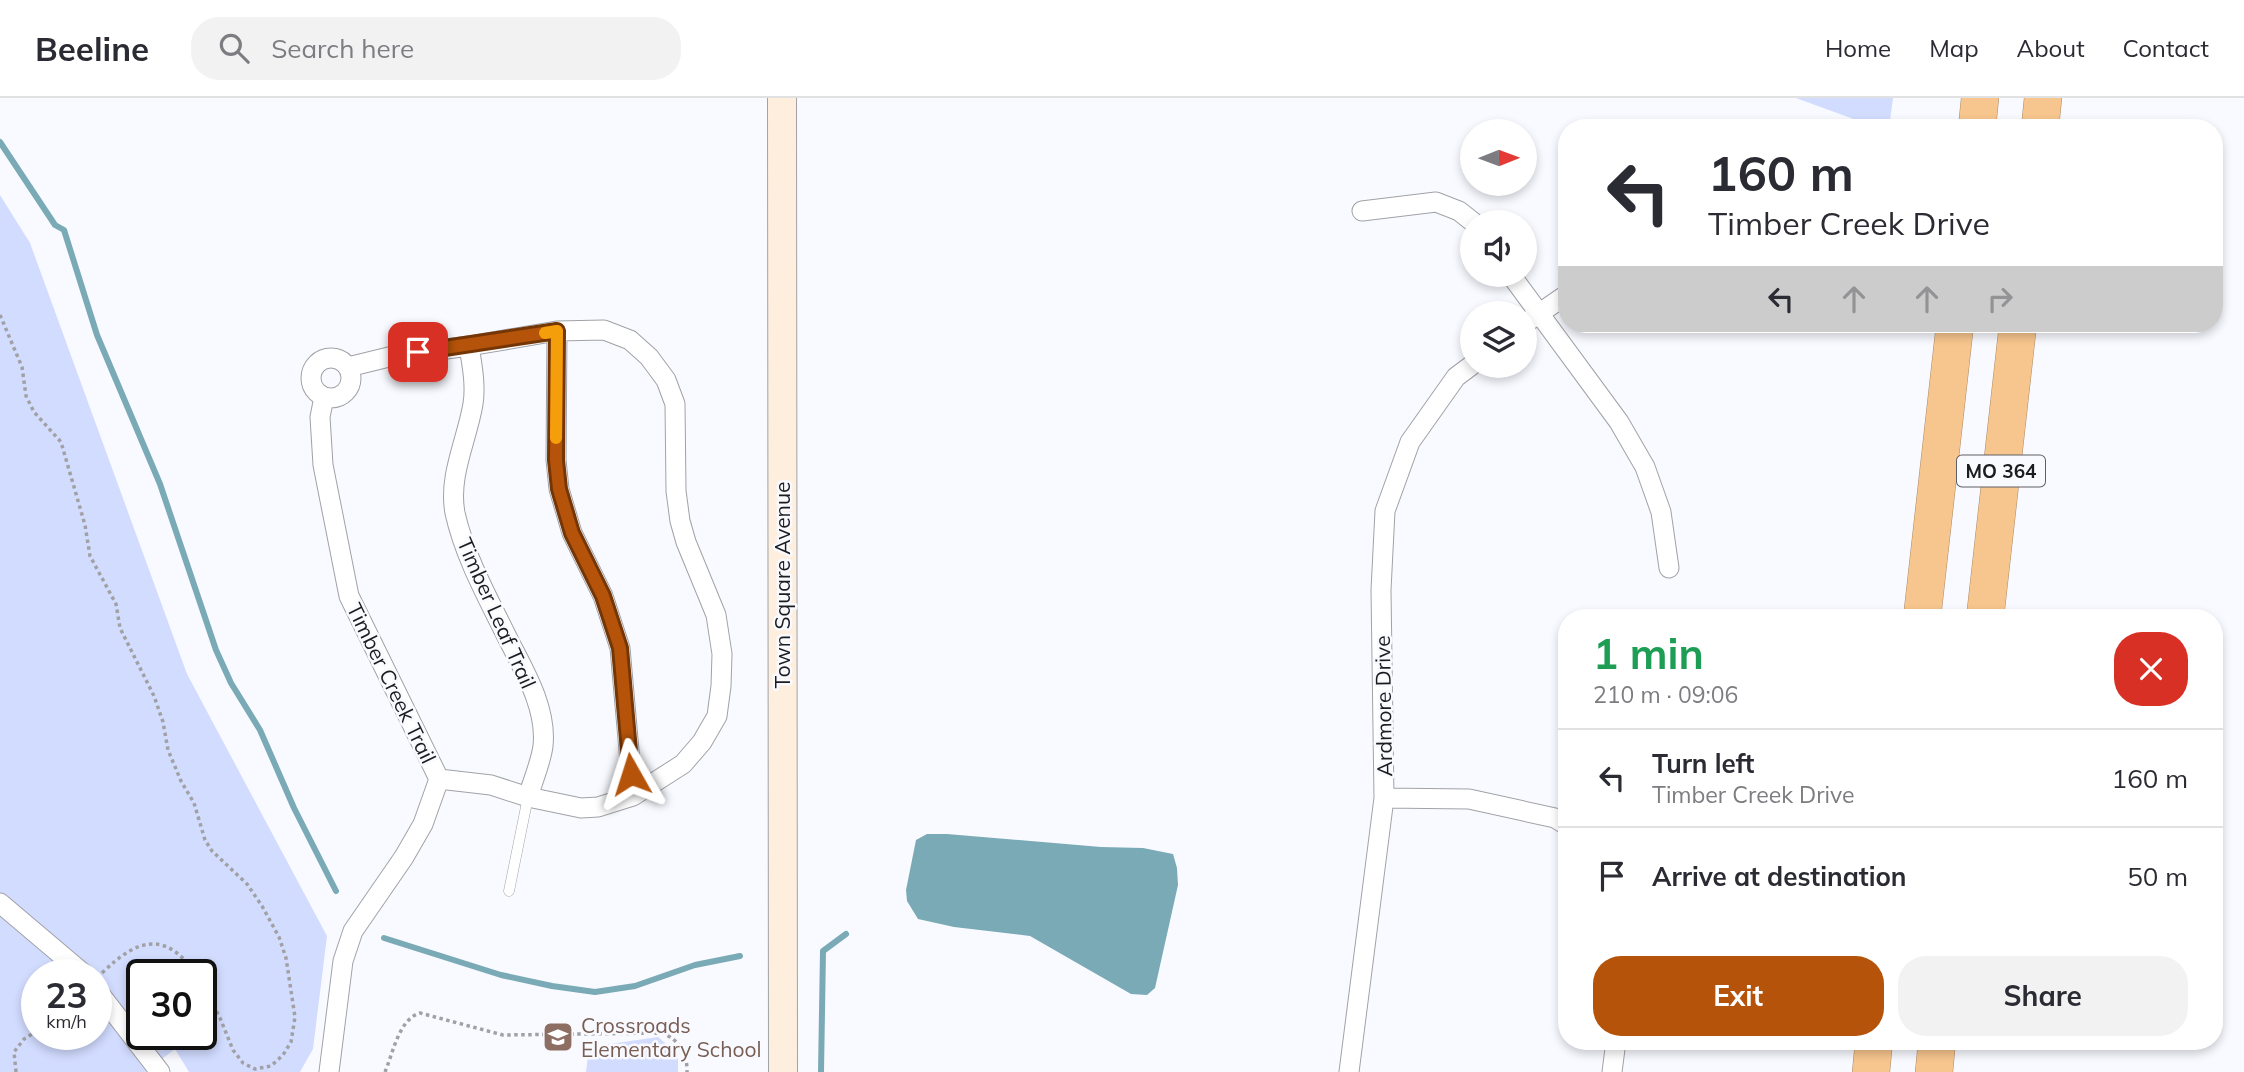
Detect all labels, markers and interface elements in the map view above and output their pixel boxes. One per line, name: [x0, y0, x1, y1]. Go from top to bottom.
search box: [191, 17, 681, 80]
text: Beeline: [35, 28, 149, 69]
icon: search: [215, 29, 253, 67]
text: Search here: [271, 32, 414, 65]
text: Home: [1825, 33, 1891, 63]
text: Map: [1929, 33, 1979, 63]
text: About: [2017, 33, 2085, 63]
text: Contact: [2123, 33, 2209, 63]
north arrow: [1460, 119, 1536, 196]
map controls: [1460, 119, 1537, 378]
text: 160 m: [1708, 142, 1854, 203]
icon: left: [1593, 147, 1684, 238]
text: Timber Creek Drive: [1708, 203, 1990, 243]
button: sound: [1460, 210, 1537, 287]
icon: left: [1762, 280, 1800, 318]
icon: ahead: [1835, 280, 1873, 318]
icon: ahead: [1908, 280, 1946, 318]
icon: right: [1981, 280, 2019, 318]
button: layers: [1460, 301, 1537, 378]
pin: [388, 322, 448, 382]
icon: arrive: [399, 333, 437, 371]
road number: MO 364: [1957, 456, 2045, 486]
street label: Town Square Avenue: [769, 482, 795, 688]
street label: Timber Leaf Trail: [452, 534, 542, 692]
street label: Timber Creek Trail: [342, 598, 442, 768]
text: 1 min: [1593, 627, 1704, 680]
button: close: [2114, 632, 2188, 706]
street label: Ardmore Drive: [1369, 635, 1397, 777]
text: 210 m · 09:06: [1593, 680, 1738, 709]
position arrow: [594, 737, 668, 811]
text: Turn left: [1652, 747, 1754, 780]
icon: left: [1593, 759, 1631, 797]
text: 160 m: [2112, 762, 2188, 795]
text: Timber Creek Drive: [1652, 780, 1855, 809]
icon: arrive: [1593, 857, 1631, 895]
text: Arrive at destination: [1652, 860, 1907, 893]
text: 50 m: [2127, 860, 2188, 893]
button: Exit: [1593, 956, 1884, 1036]
button: Share: [1898, 956, 2188, 1036]
speed limit sign: 30: [126, 959, 217, 1050]
text: 23: [45, 973, 88, 1017]
text: km/h: [46, 1010, 87, 1033]
place label: Crossroads Elementary School: [581, 1012, 762, 1062]
school or university icon: Crossroads Elementary School: [541, 1020, 575, 1054]

